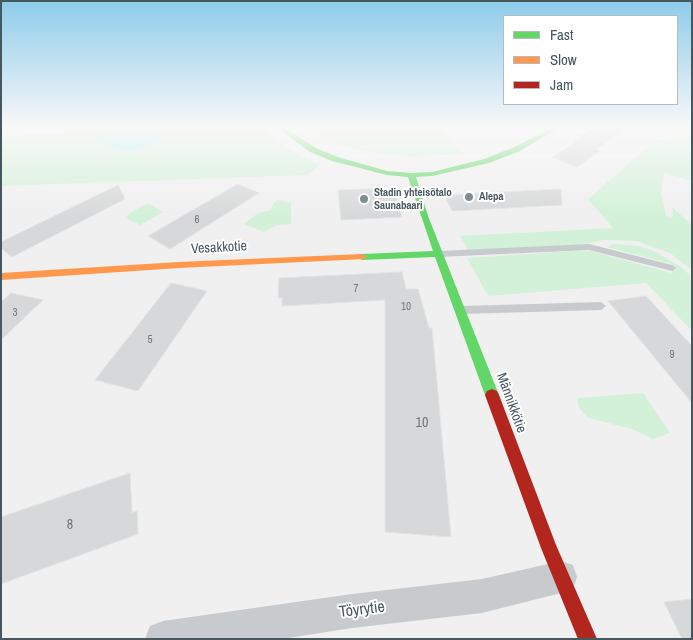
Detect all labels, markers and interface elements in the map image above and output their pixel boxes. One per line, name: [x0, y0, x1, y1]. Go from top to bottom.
legend: [503, 15, 678, 105]
text: Fast: [550, 24, 573, 45]
text: Slow: [550, 49, 577, 70]
text: Jam: [550, 74, 573, 95]
place label: Stadin yhteisötalo Saunabaari: [374, 186, 452, 212]
place label: Alepa: [479, 190, 504, 204]
marker: Alepa: [463, 191, 475, 203]
marker: Stadin yhteisötalo Saunabaari: [358, 193, 370, 205]
house number: 6: [194, 213, 200, 227]
street label: Vesakkotie: [191, 238, 247, 258]
house number: 7: [353, 282, 359, 296]
house number: 10: [401, 300, 411, 314]
house number: 3: [12, 306, 18, 320]
house number: 5: [147, 333, 153, 347]
house number: 9: [669, 348, 675, 362]
street label: Männikkötie: [492, 371, 530, 435]
house number: 10: [416, 415, 428, 431]
house number: 8: [67, 517, 73, 533]
street label: Töyrytie: [338, 598, 386, 622]

